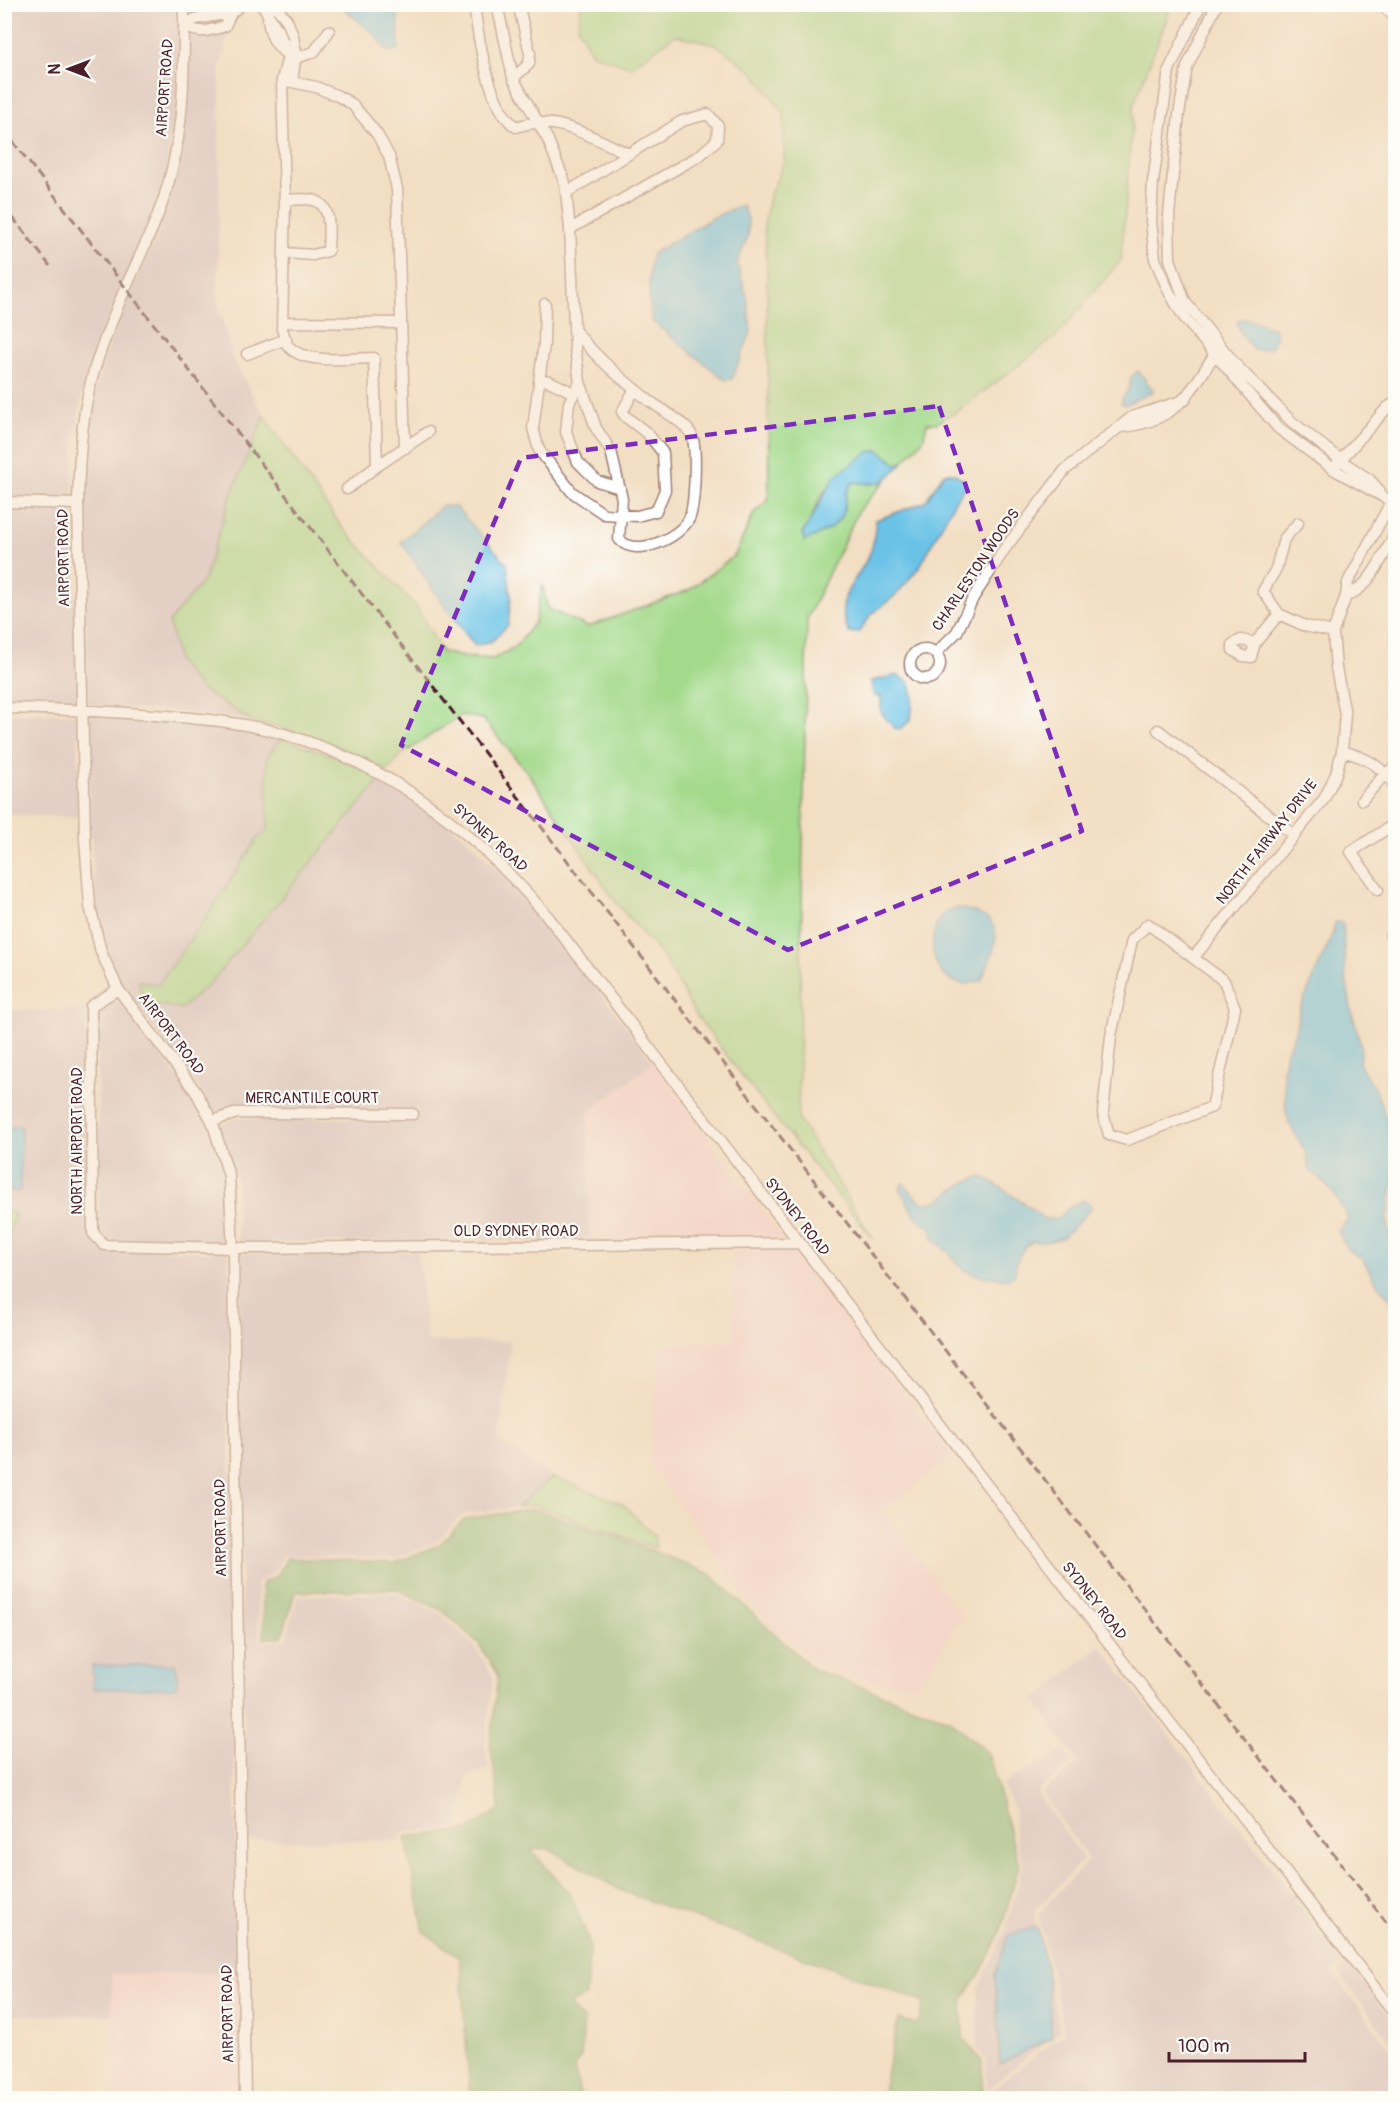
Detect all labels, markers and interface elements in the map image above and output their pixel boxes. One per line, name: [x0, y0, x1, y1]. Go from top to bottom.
street label: AIRPORT ROAD: [152, 38, 178, 138]
north arrow: [39, 39, 99, 99]
text: N: [45, 63, 65, 74]
street label: CHARLESTON WOODS: [928, 505, 1024, 635]
street label: AIRPORT ROAD: [54, 509, 74, 607]
street label: NORTH FAIRWAY DRIVE: [1212, 775, 1322, 908]
street label: SYDNEY ROAD: [449, 799, 531, 877]
street label: AIRPORT ROAD: [134, 989, 208, 1079]
street label: NORTH AIRPORT ROAD: [68, 1067, 87, 1215]
street label: MERCANTILE COURT: [245, 1089, 379, 1108]
street label: SYDNEY ROAD: [761, 1174, 833, 1260]
street label: OLD SYDNEY ROAD: [454, 1222, 578, 1241]
street label: AIRPORT ROAD: [211, 1479, 231, 1577]
street label: SYDNEY ROAD: [1058, 1558, 1130, 1644]
street label: AIRPORT ROAD: [218, 1965, 238, 2063]
scale bar: [1169, 2025, 1306, 2063]
text: 100 m: [1178, 2035, 1230, 2058]

